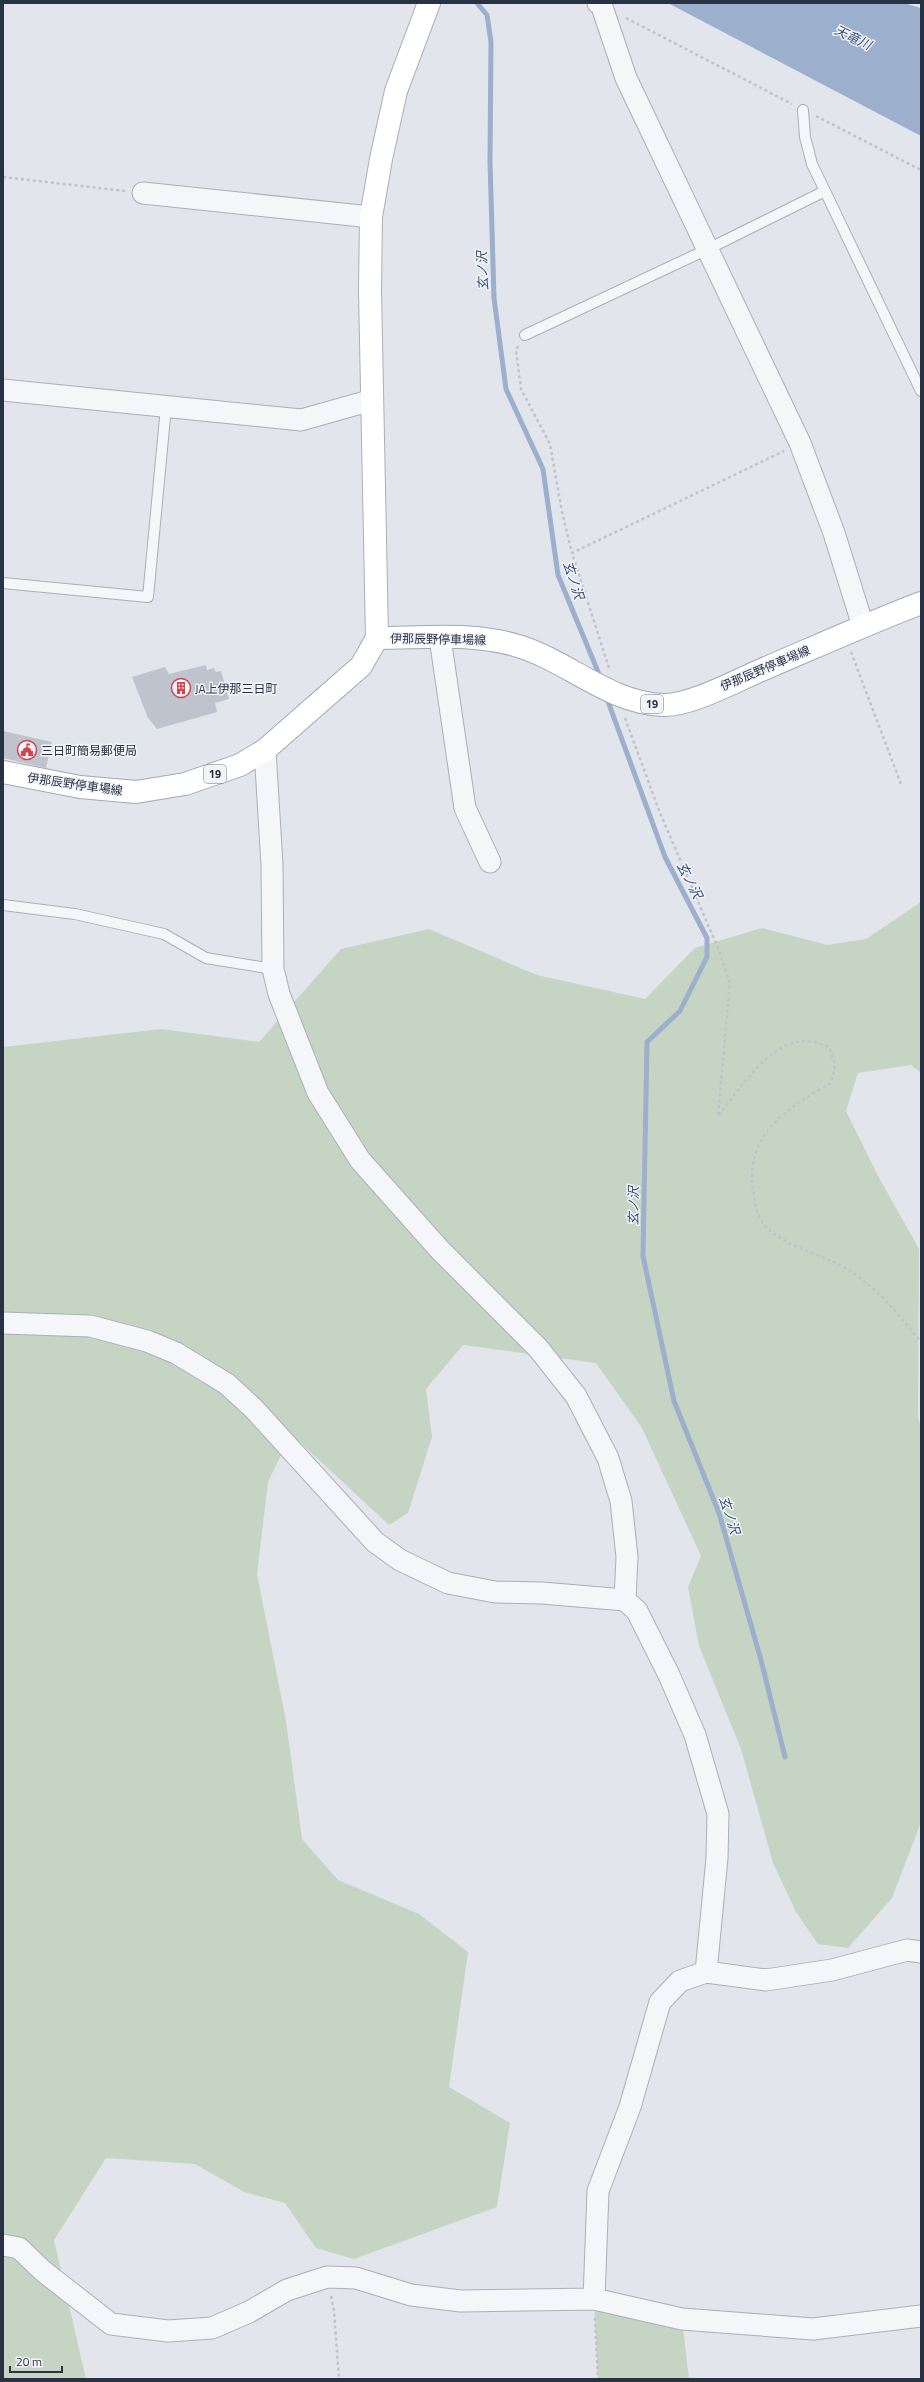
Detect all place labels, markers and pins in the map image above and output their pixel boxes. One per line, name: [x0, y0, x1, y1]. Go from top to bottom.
building icon: JA上伊那三日町: [170, 677, 192, 699]
place label: JA上伊那三日町: [195, 679, 278, 698]
public building icon: 三日町簡易郵便局: [16, 739, 38, 761]
place label: 三日町簡易郵便局: [41, 741, 137, 760]

